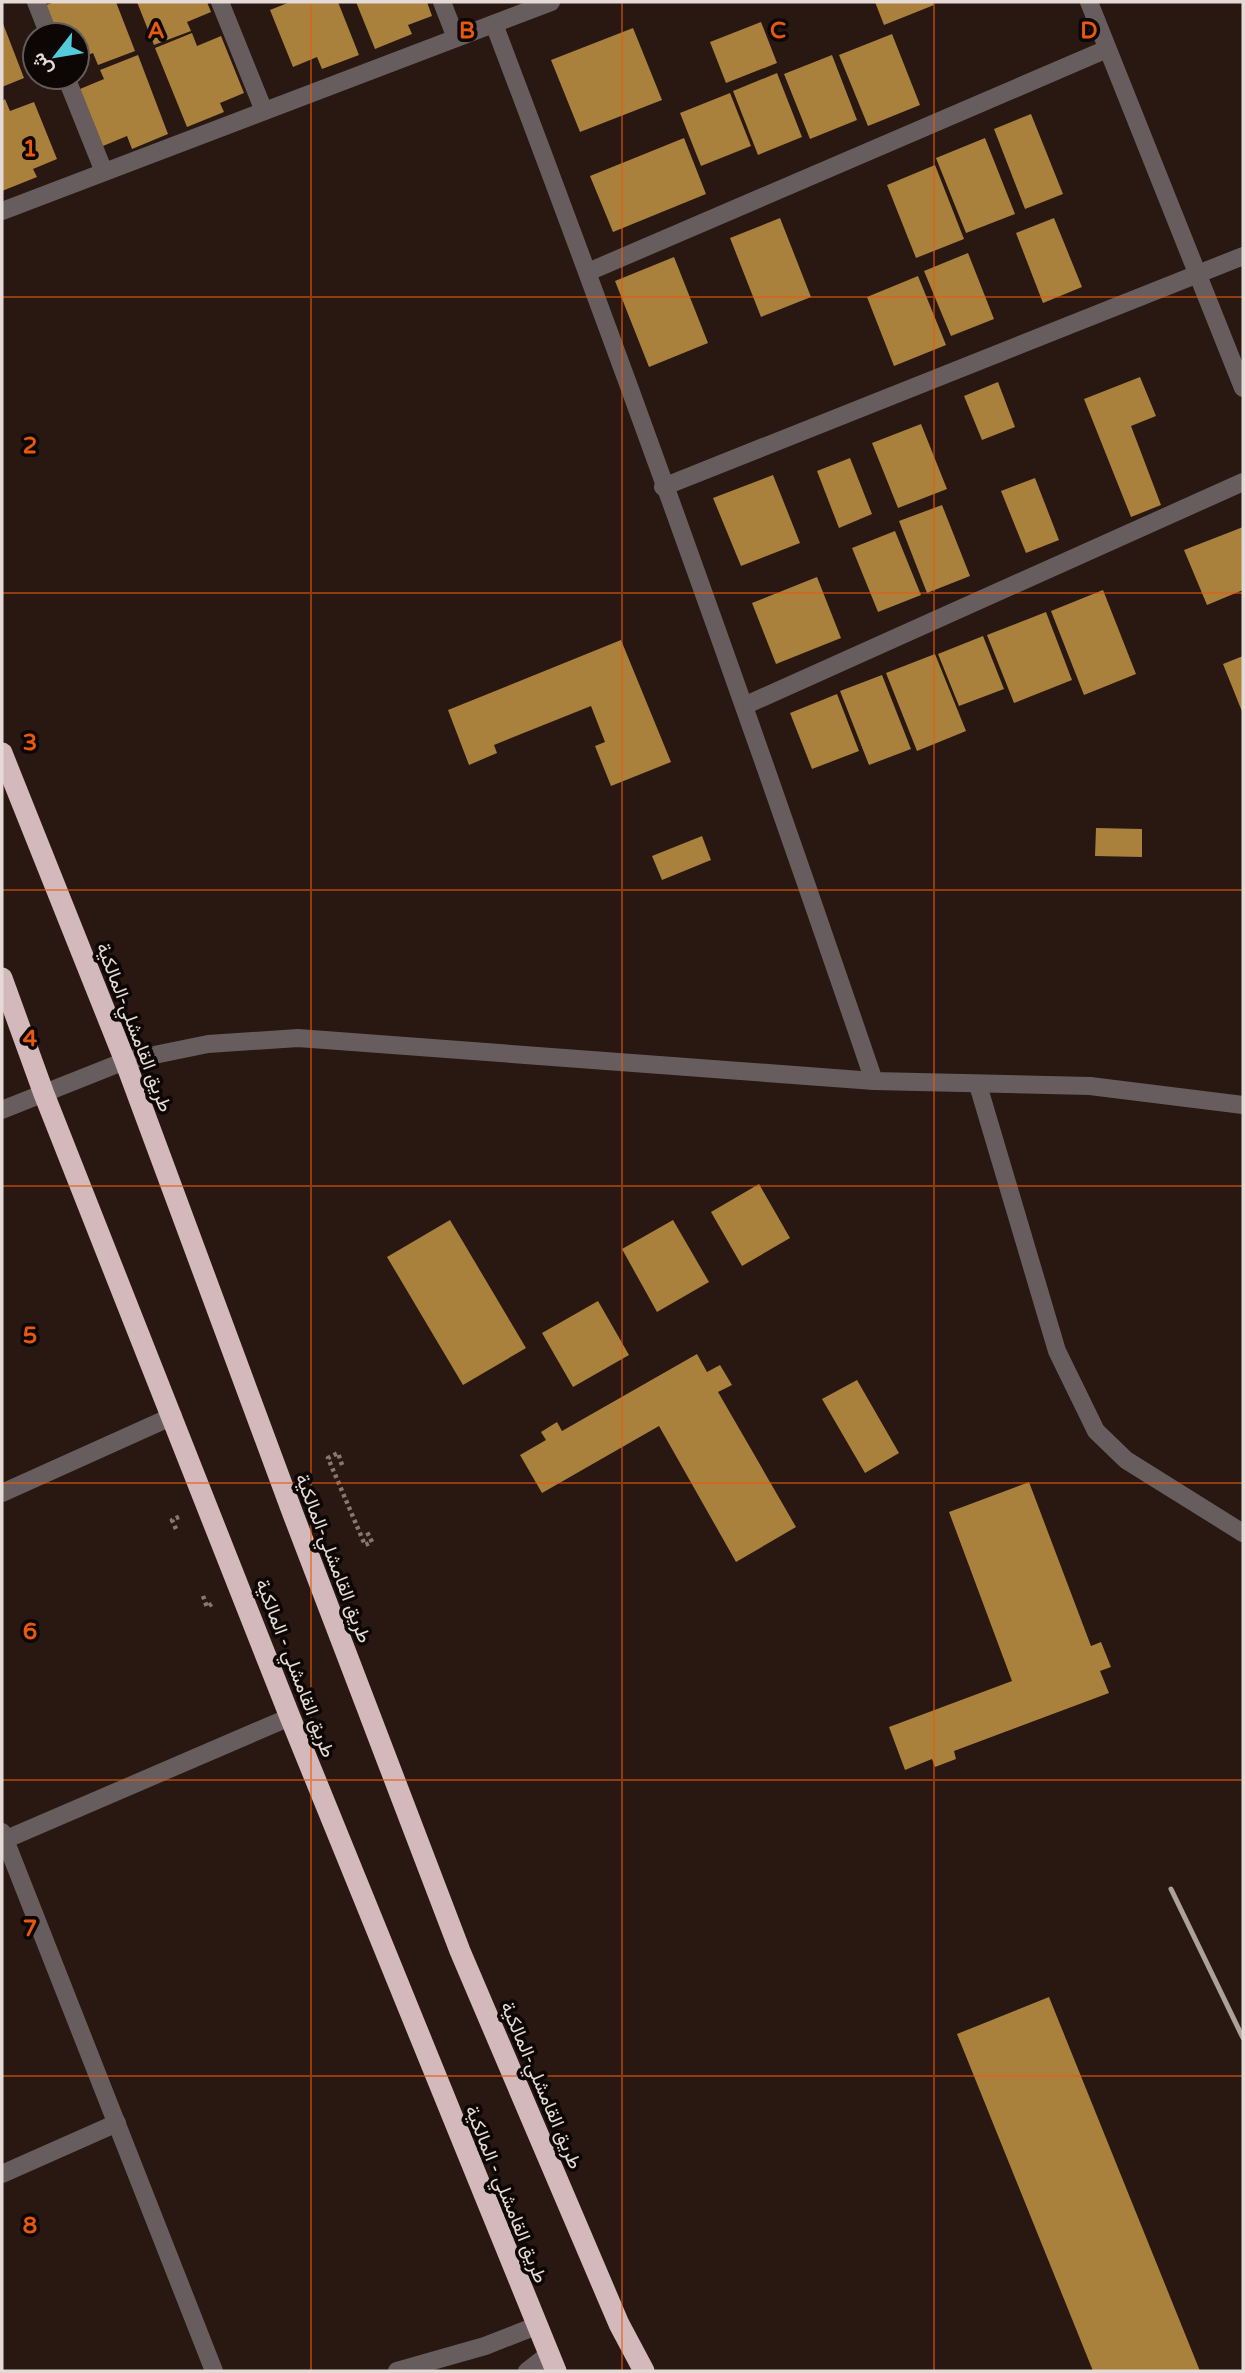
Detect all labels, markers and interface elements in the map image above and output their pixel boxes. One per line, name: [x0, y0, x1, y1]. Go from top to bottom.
text: A: [147, 17, 165, 45]
text: B: [459, 17, 475, 45]
text: C: [770, 17, 786, 45]
text: D: [1080, 17, 1098, 45]
north arrow: [21, 21, 91, 91]
text: ش: [27, 49, 58, 80]
text: 1: [23, 135, 37, 163]
text: 2: [23, 432, 37, 460]
text: 3: [23, 729, 37, 757]
street label: طريق القامشلي-المالكية: [88, 940, 176, 1117]
text: 4: [23, 1025, 38, 1053]
text: 5: [23, 1322, 37, 1350]
street label: طريق القامشلي-المالكية: [287, 1471, 375, 1648]
street label: طريق القامشلي - المالكية: [247, 1576, 339, 1762]
text: 6: [23, 1618, 37, 1646]
text: 7: [23, 1915, 37, 1943]
street label: طريق القامشلي-المالكية: [492, 1998, 586, 2174]
street label: طريق القامشلي - المالكية: [457, 2102, 552, 2288]
text: 8: [23, 2212, 37, 2240]

